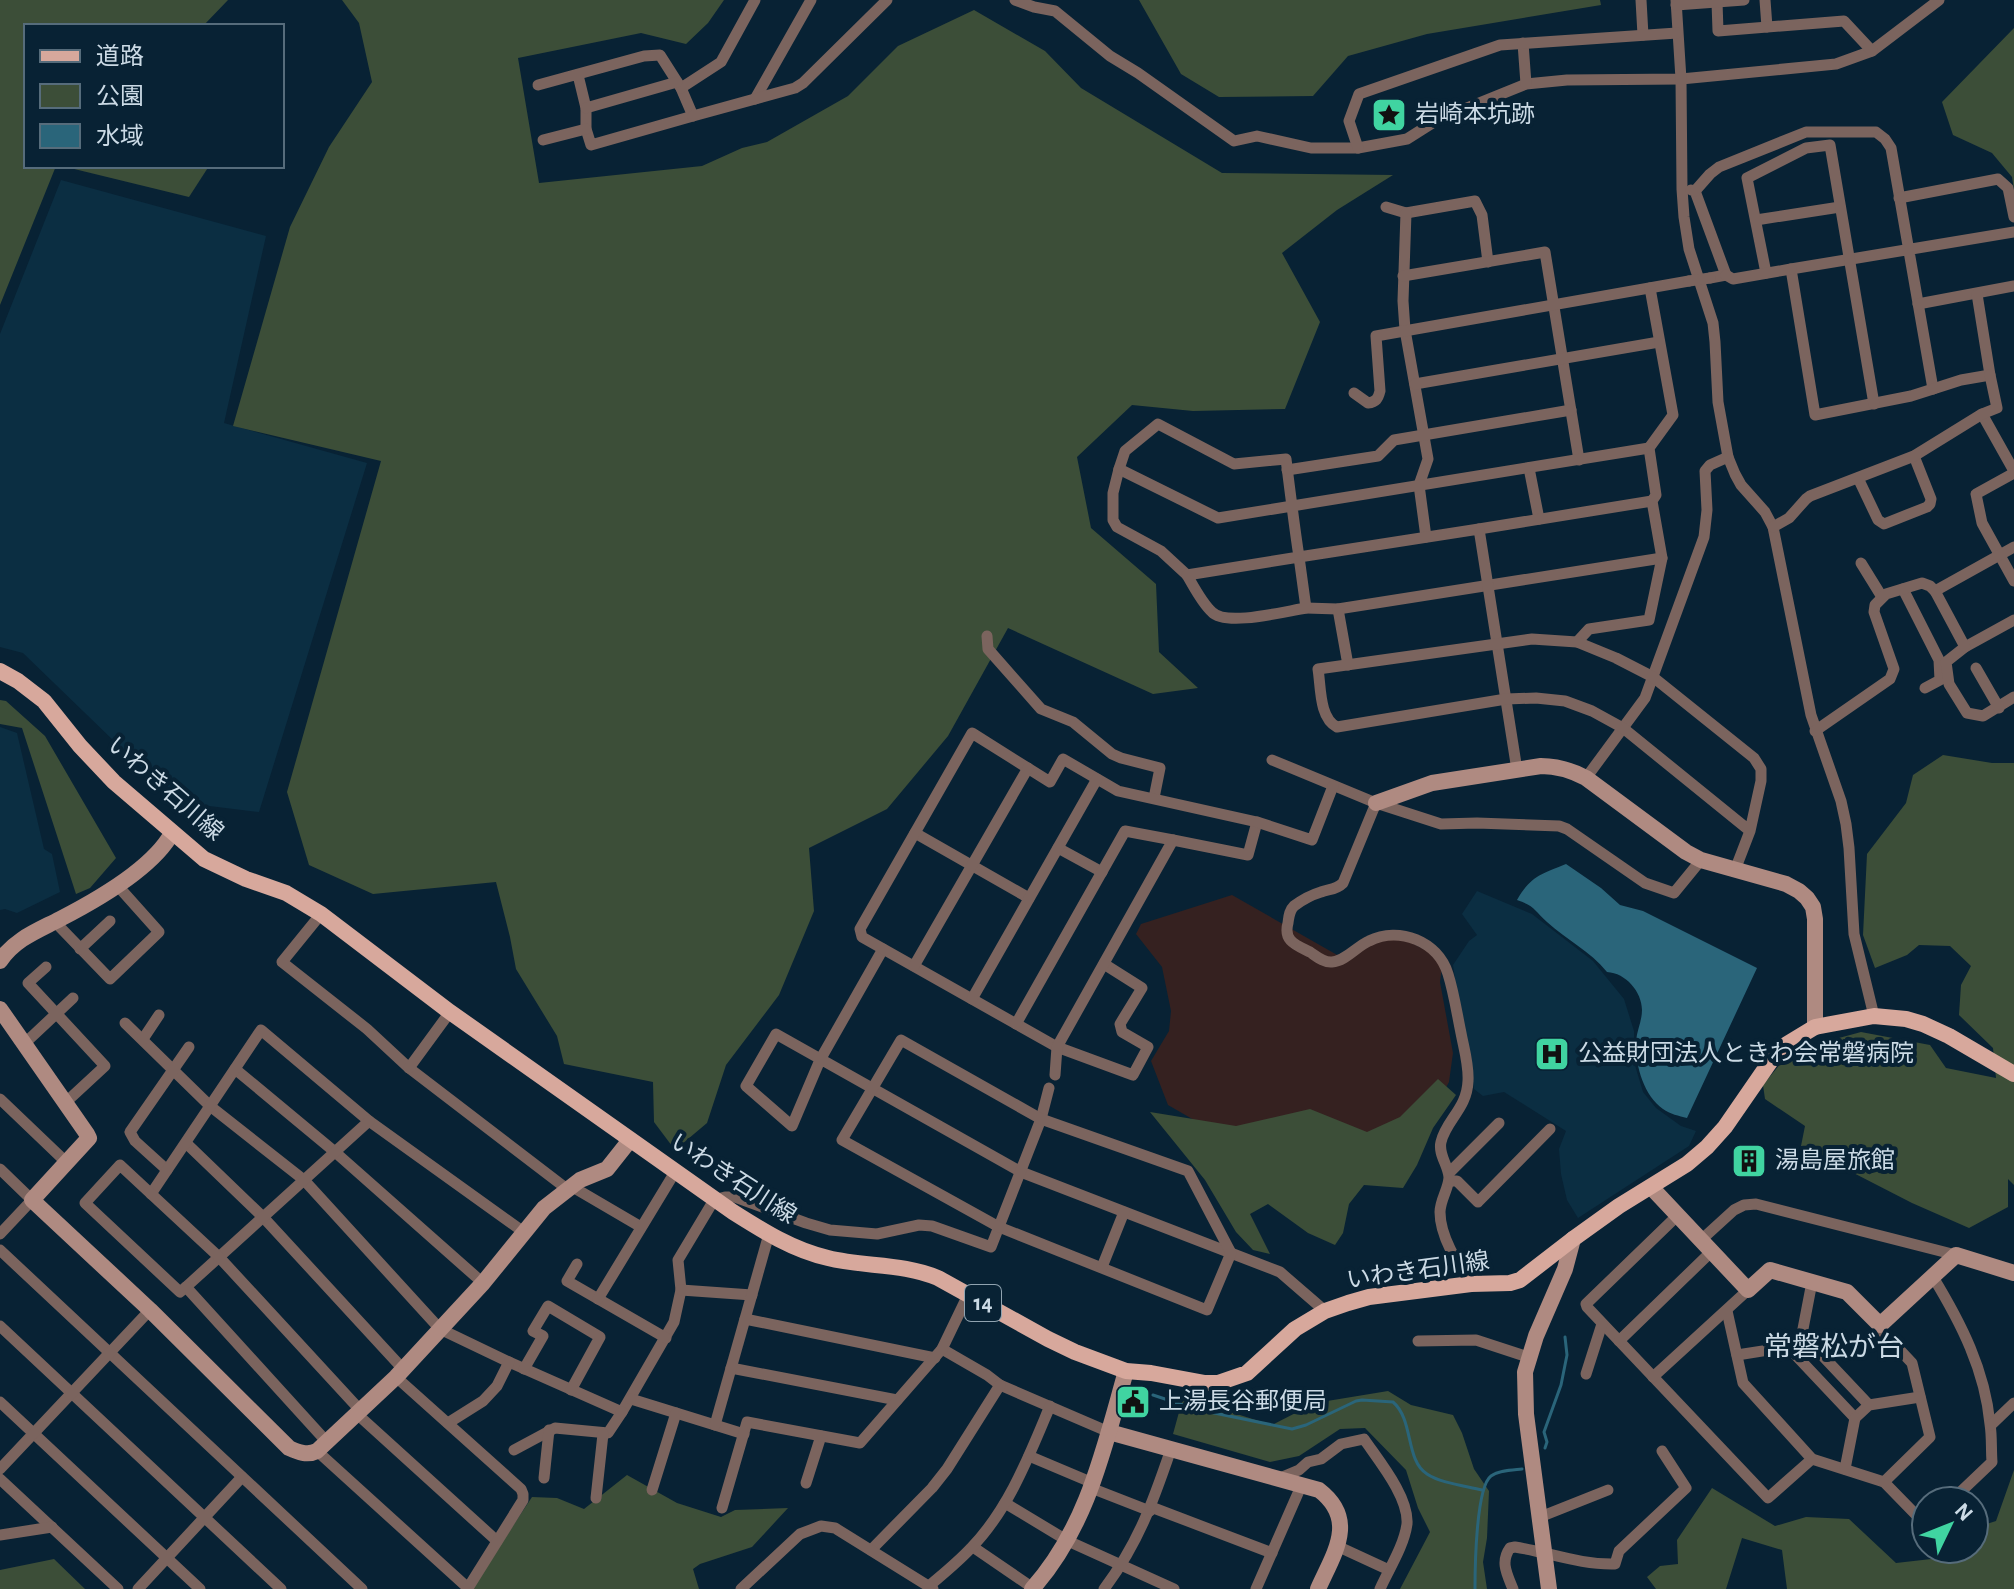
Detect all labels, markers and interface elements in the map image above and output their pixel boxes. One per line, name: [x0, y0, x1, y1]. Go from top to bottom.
legend: [24, 24, 284, 168]
text: 道路: [96, 43, 144, 69]
text: 公園: [96, 84, 144, 109]
place icon: 岩崎本坑跡: [1370, 96, 1408, 134]
place label: 岩崎本坑跡: [1415, 101, 1535, 127]
text: 水域: [96, 123, 144, 149]
street label: いわき石川線: [103, 731, 229, 845]
hospital icon: 公益財団法人ときわ会常磐病院: [1533, 1035, 1571, 1073]
place label: 公益財団法人ときわ会常磐病院: [1578, 1040, 1914, 1066]
street label: いわき石川線: [666, 1128, 801, 1228]
building icon: 湯島屋旅館: [1730, 1142, 1768, 1180]
place label: 湯島屋旅館: [1775, 1147, 1895, 1173]
street label: いわき石川線: [1345, 1247, 1491, 1293]
road number: 14: [965, 1285, 1001, 1321]
district label: 常磐松が台: [1764, 1332, 1904, 1362]
public building icon: 上湯長谷郵便局: [1114, 1383, 1152, 1421]
place label: 上湯長谷郵便局: [1159, 1389, 1327, 1414]
north arrow: [1910, 1485, 1990, 1565]
text: N: [1951, 1499, 1977, 1525]

